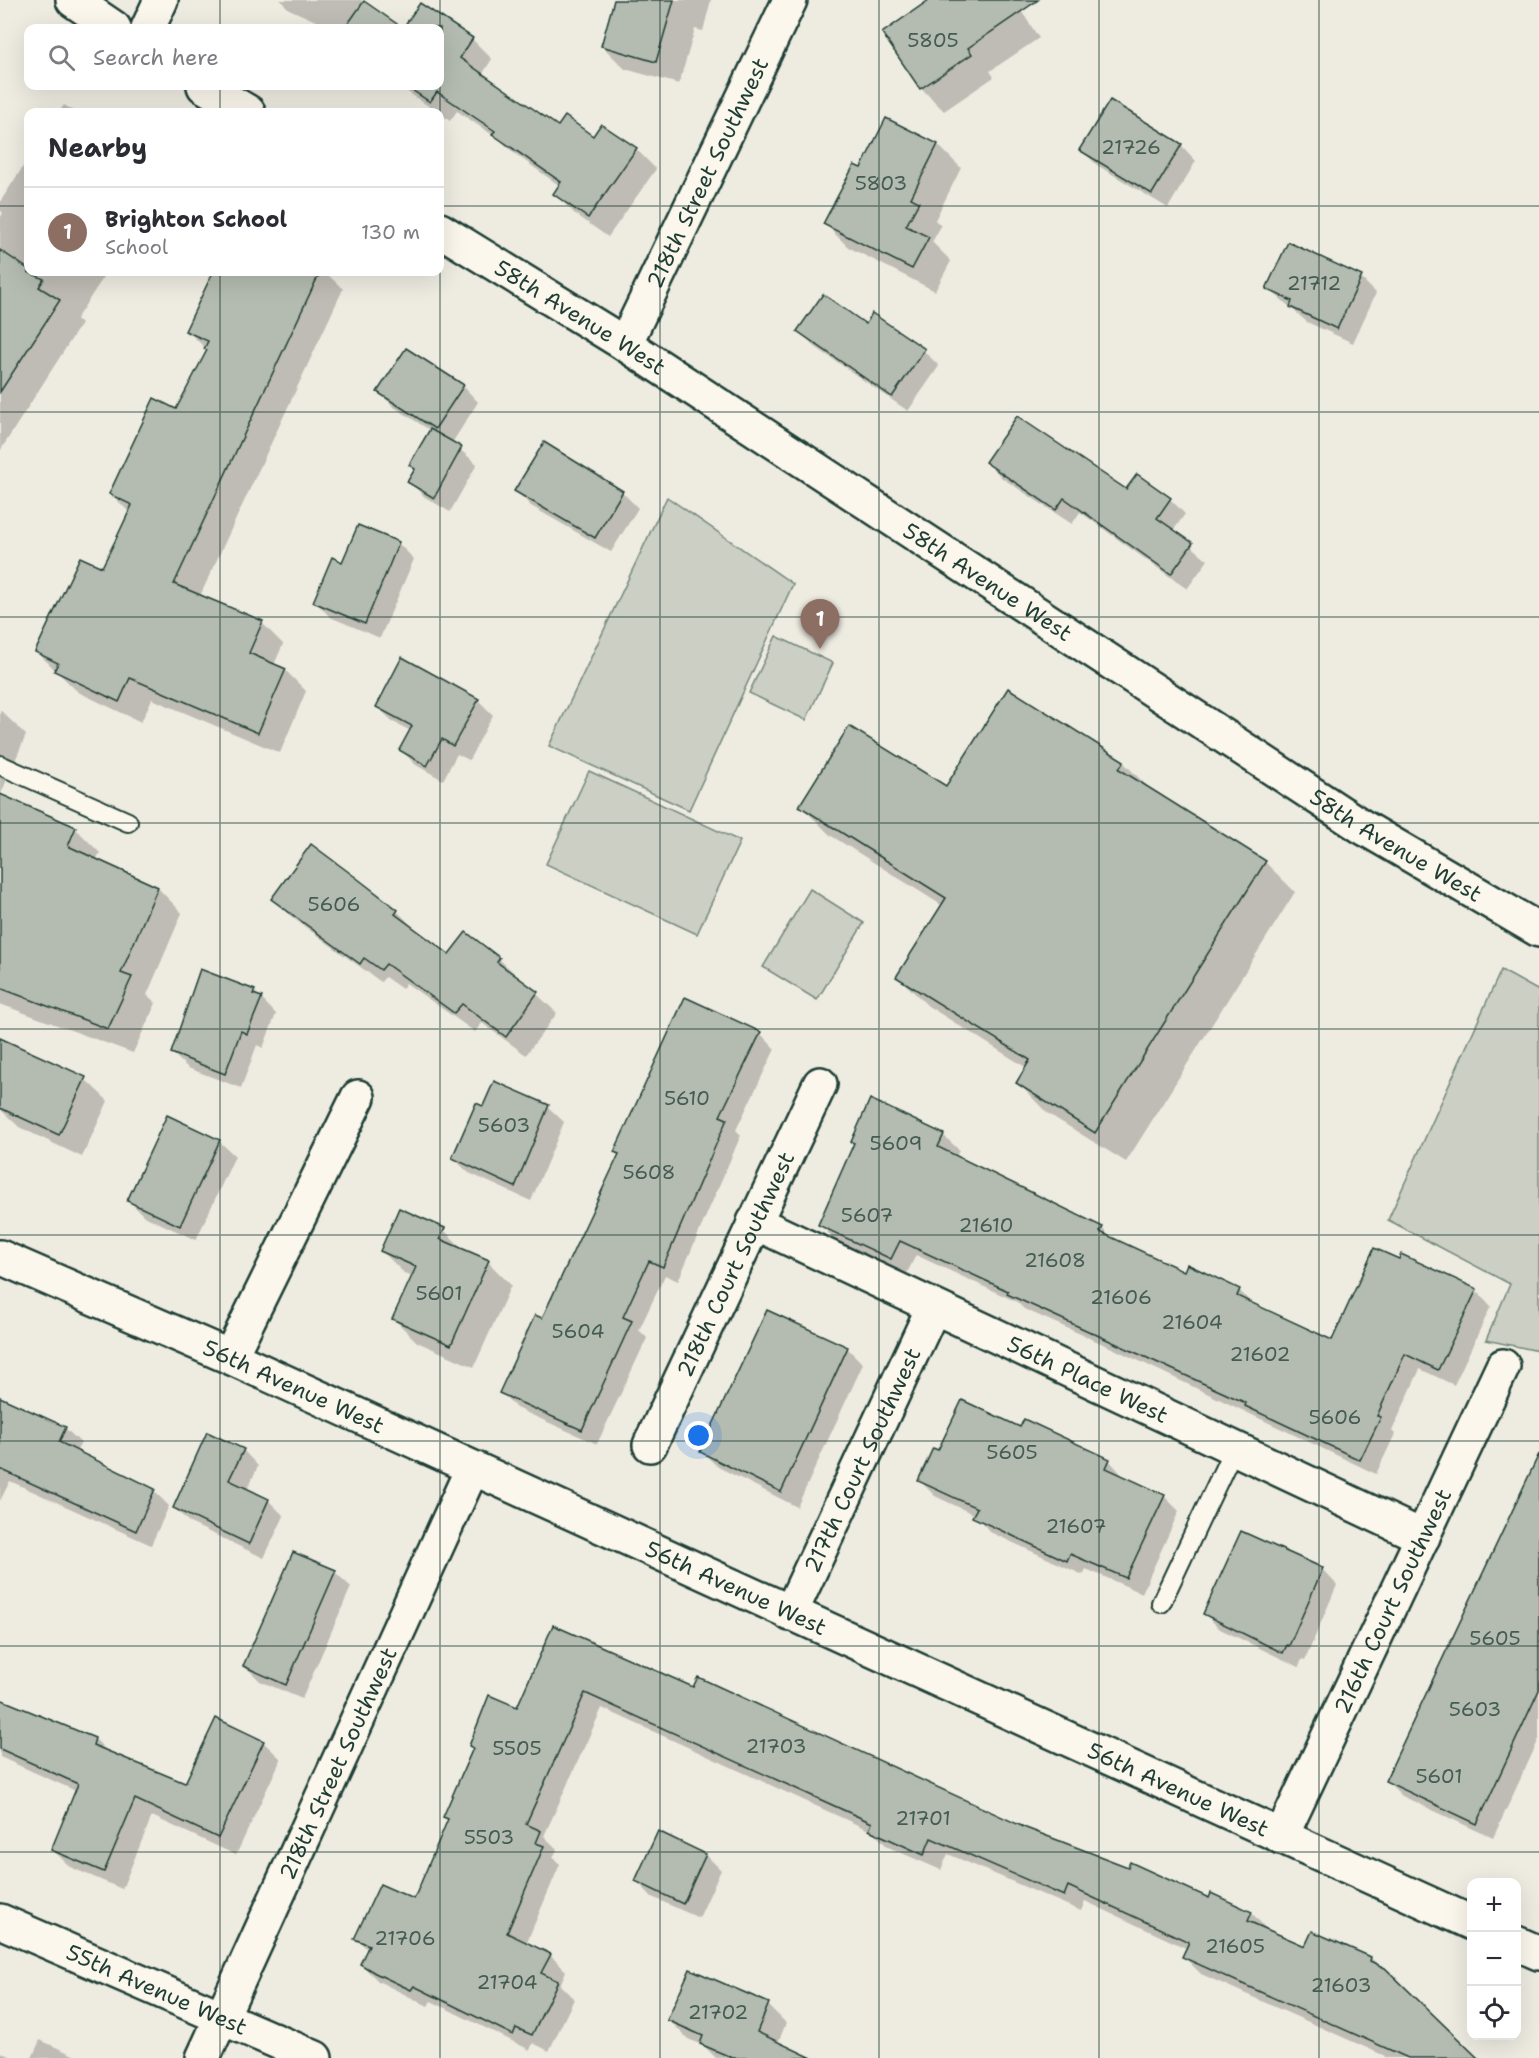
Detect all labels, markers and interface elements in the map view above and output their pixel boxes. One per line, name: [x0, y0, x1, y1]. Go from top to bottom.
search box: [24, 24, 444, 90]
house number: 5805: [907, 27, 959, 53]
icon: search: [45, 41, 78, 74]
text: Search here: [93, 43, 219, 72]
street label: 218th Street Southwest: [640, 53, 775, 293]
text: Nearby: [48, 130, 147, 165]
house number: 21726: [1101, 134, 1161, 160]
house number: 5803: [855, 170, 907, 196]
text: Brighton School: [105, 205, 287, 234]
text: 1: [63, 219, 72, 245]
text: 130 m: [361, 219, 420, 245]
text: School: [105, 234, 168, 260]
street label: 58th Avenue West: [489, 253, 671, 382]
house number: 21712: [1287, 270, 1341, 296]
street label: 58th Avenue West: [898, 516, 1078, 648]
pin: 1: [800, 600, 840, 649]
street label: 58th Avenue West: [1304, 782, 1487, 909]
house number: 5606: [307, 891, 361, 917]
house number: 5610: [664, 1085, 710, 1111]
house number: 5603: [478, 1112, 530, 1138]
house number: 5609: [870, 1130, 922, 1156]
street label: 218th Court Southwest: [670, 1147, 801, 1382]
house number: 5608: [622, 1159, 676, 1185]
house number: 5607: [841, 1202, 893, 1228]
house number: 21610: [959, 1212, 1014, 1238]
house number: 21608: [1024, 1247, 1086, 1273]
house number: 5601: [415, 1280, 463, 1306]
house number: 21606: [1090, 1284, 1152, 1310]
house number: 21604: [1161, 1309, 1223, 1335]
house number: 5604: [552, 1318, 604, 1344]
street label: 56th Place West: [1002, 1329, 1173, 1430]
street label: 56th Avenue West: [198, 1333, 389, 1440]
house number: 21602: [1230, 1341, 1290, 1367]
street label: 217th Court Southwest: [797, 1343, 927, 1577]
house number: 5606: [1308, 1404, 1362, 1430]
your location: [684, 1421, 713, 1450]
house number: 5605: [986, 1439, 1038, 1465]
street label: 216th Court Southwest: [1327, 1484, 1458, 1718]
house number: 21607: [1045, 1513, 1107, 1539]
street label: 56th Avenue West: [641, 1534, 831, 1642]
house number: 5605: [1469, 1625, 1521, 1651]
street label: 218th Street Southwest: [272, 1643, 404, 1884]
house number: 5603: [1449, 1696, 1501, 1722]
house number: 21703: [746, 1733, 806, 1759]
house number: 5505: [492, 1735, 542, 1761]
street label: 56th Avenue West: [1083, 1736, 1273, 1844]
house number: 5601: [1415, 1763, 1463, 1789]
house number: 21701: [895, 1805, 951, 1831]
house number: 5503: [464, 1824, 514, 1850]
map controls: [1467, 1878, 1521, 2040]
button: +: [1467, 1878, 1521, 1932]
house number: 21706: [374, 1925, 436, 1951]
button: −: [1467, 1932, 1521, 1986]
house number: 21605: [1205, 1933, 1265, 1959]
street label: 55th Avenue West: [62, 1938, 252, 2042]
house number: 21704: [476, 1969, 538, 1995]
house number: 21603: [1310, 1972, 1372, 1998]
button: locate: [1467, 1986, 1521, 2040]
house number: 21702: [688, 1999, 748, 2025]

